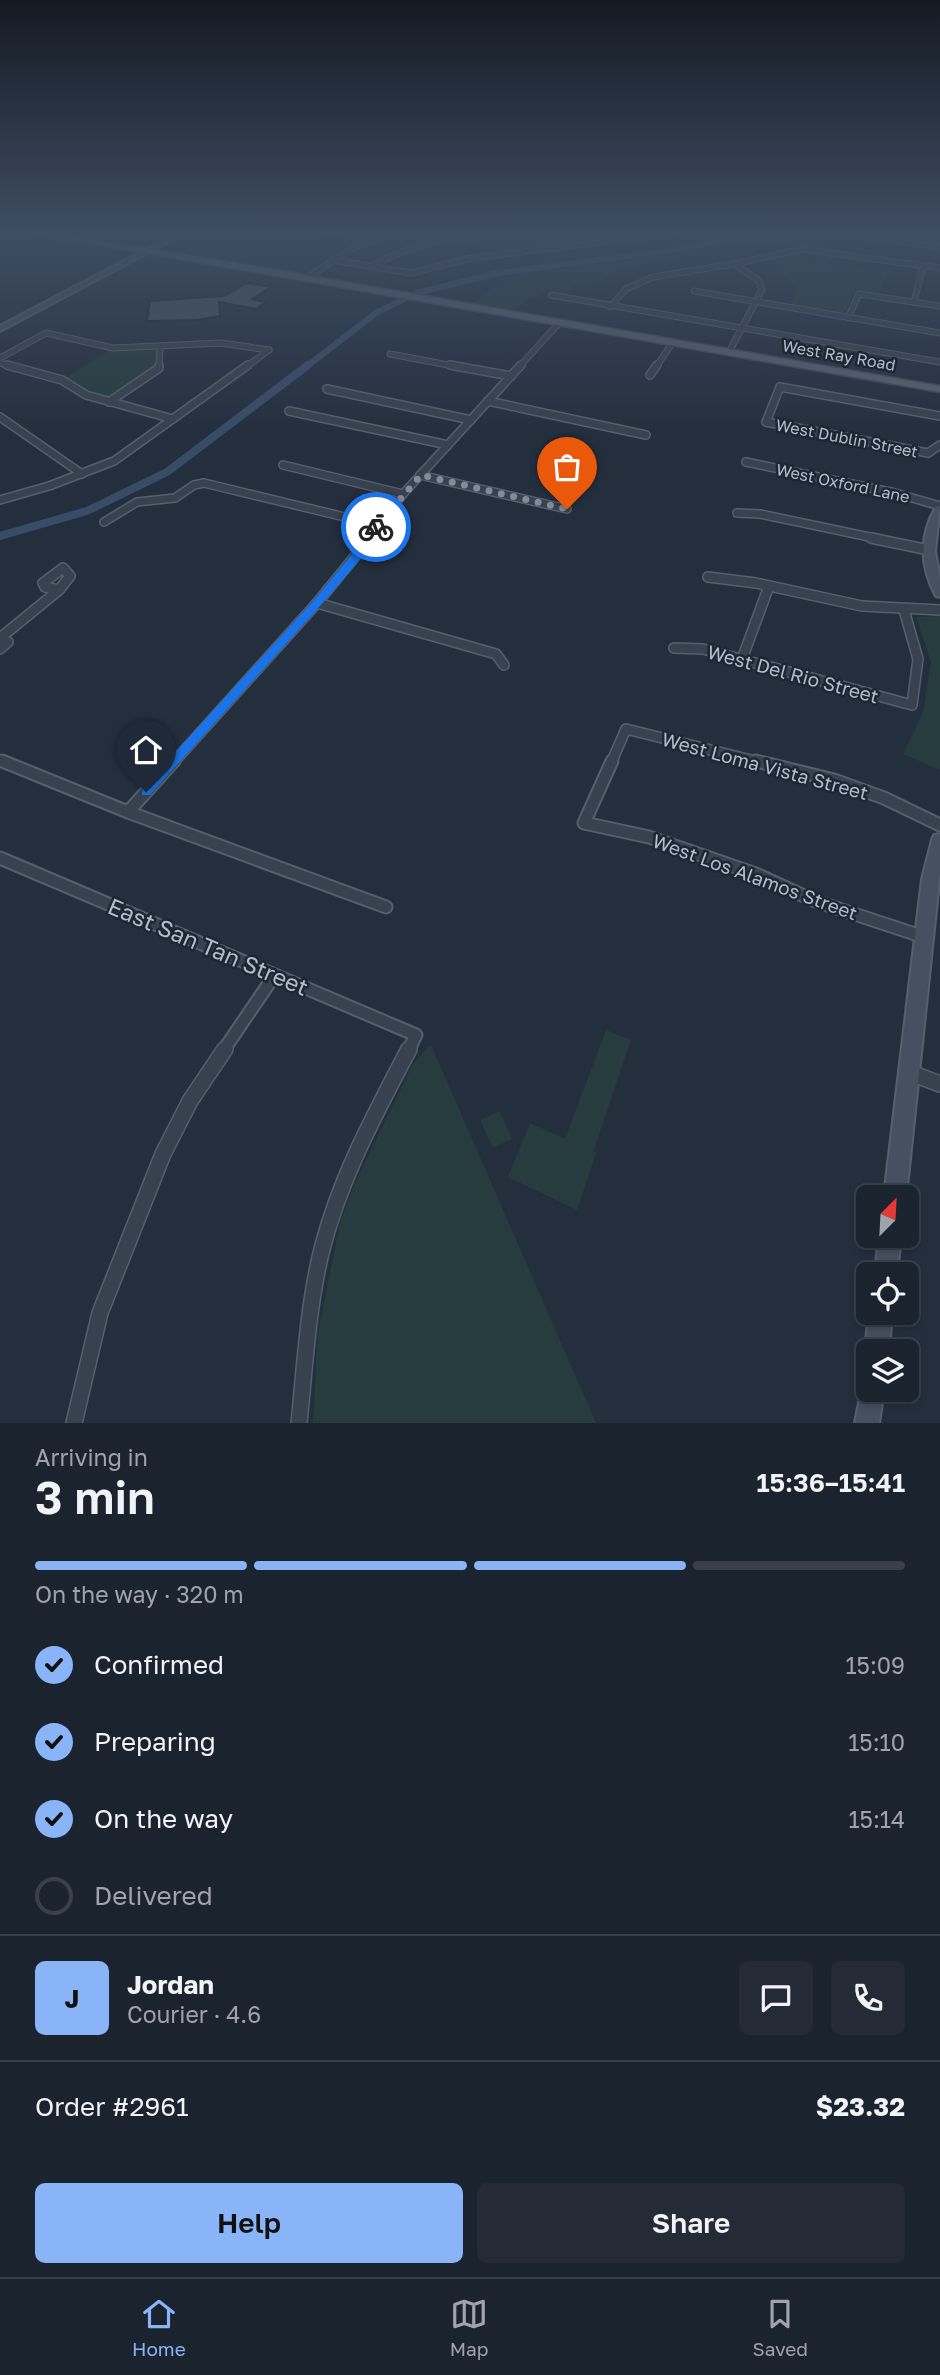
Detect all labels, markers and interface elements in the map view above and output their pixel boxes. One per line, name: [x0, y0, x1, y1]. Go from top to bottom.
street label: West Ray Road: [781, 335, 897, 375]
street label: West Dublin Street: [774, 414, 920, 462]
pin: [537, 437, 597, 509]
icon: bag: [548, 448, 586, 486]
street label: West Oxford Lane: [774, 459, 912, 507]
courier: [341, 492, 411, 562]
icon: bike: [357, 508, 395, 546]
street label: West Del Rio Street: [705, 640, 881, 707]
pin: [116, 720, 176, 792]
street label: West Loma Vista Street: [660, 727, 871, 804]
icon: home: [127, 731, 165, 769]
street label: West Los Alamos Street: [650, 829, 861, 924]
street label: East San Tan Street: [104, 891, 313, 1001]
north arrow: [856, 1185, 919, 1248]
map controls: [856, 1185, 919, 1402]
button: locate: [856, 1262, 919, 1325]
button: layers: [856, 1339, 919, 1402]
text: Arriving in: [35, 1443, 148, 1471]
text: 15:36–15:41: [756, 1467, 905, 1498]
text: 3 min: [35, 1469, 155, 1524]
text: On the way · 320 m: [35, 1580, 244, 1608]
icon: check: [35, 1646, 73, 1684]
text: Confirmed: [94, 1649, 224, 1680]
text: 15:09: [845, 1651, 905, 1679]
icon: check: [35, 1723, 73, 1761]
text: Preparing: [94, 1726, 216, 1757]
text: 15:10: [848, 1728, 905, 1756]
icon: check: [35, 1800, 73, 1838]
text: On the way: [94, 1803, 233, 1834]
text: 15:14: [848, 1805, 905, 1833]
text: Delivered: [94, 1880, 213, 1911]
button: chat: [739, 1961, 813, 2035]
button: phone: [831, 1961, 905, 2035]
text: Jordan: [127, 1969, 214, 2000]
text: J: [65, 1983, 79, 2014]
text: Courier · 4.6: [127, 2000, 261, 2028]
text: Order #2961: [35, 2091, 189, 2122]
text: $23.32: [816, 2091, 905, 2122]
button: Help: [35, 2183, 463, 2263]
button: Share: [477, 2183, 905, 2263]
tab: Home: [132, 2295, 186, 2360]
tab: Map: [450, 2295, 488, 2360]
tab: Saved: [752, 2295, 808, 2360]

